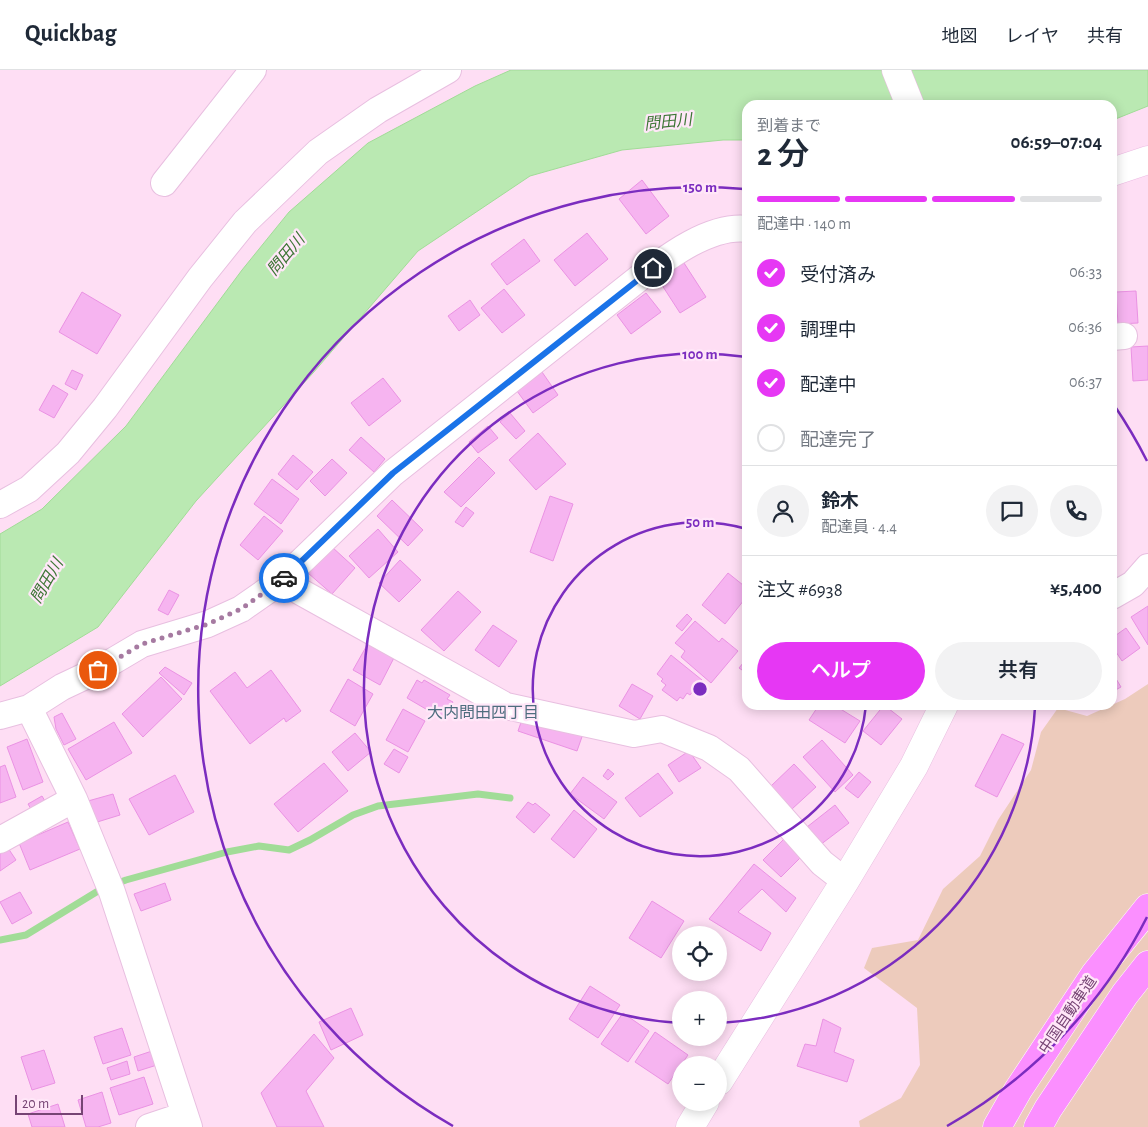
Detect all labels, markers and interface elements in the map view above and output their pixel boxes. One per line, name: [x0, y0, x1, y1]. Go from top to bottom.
text: Quickbag: [25, 22, 117, 46]
text: 地図: [942, 28, 978, 46]
text: レイヤ: [1006, 28, 1059, 46]
text: 共有: [1087, 28, 1123, 46]
water label: 問田川: [643, 111, 695, 132]
text: 到着まで: [757, 118, 821, 134]
text: 06:59–07:04: [1011, 133, 1102, 152]
text: 2 分: [757, 139, 809, 171]
text: 150 m: [683, 180, 717, 195]
text: 配達中 · 140 m: [757, 216, 851, 232]
water label: 問田川: [264, 230, 309, 279]
pin: [632, 247, 674, 289]
icon: home: [639, 254, 667, 282]
icon: check: [757, 259, 785, 287]
text: 06:33: [1069, 264, 1102, 280]
text: 受付済み: [800, 266, 876, 285]
icon: check: [757, 314, 785, 342]
text: 06:36: [1068, 319, 1102, 335]
text: 調理中: [800, 321, 857, 340]
text: 100 m: [682, 347, 718, 362]
icon: check: [757, 369, 785, 397]
text: 06:37: [1069, 374, 1102, 390]
text: 配達中: [800, 376, 857, 395]
text: 配達完了: [800, 431, 876, 450]
button: person: [757, 485, 809, 537]
button: chat: [986, 485, 1038, 537]
button: phone: [1050, 485, 1102, 537]
text: 鈴木: [821, 492, 859, 511]
text: 50 m: [686, 515, 714, 530]
text: 配達員 · 4.4: [821, 519, 897, 535]
courier: [259, 553, 309, 603]
water label: 問田川: [28, 554, 67, 606]
icon: car: [270, 564, 298, 592]
text: ¥5,400: [1050, 579, 1102, 598]
text: 注文 #6938: [757, 581, 843, 600]
button: ヘルプ: [757, 642, 925, 700]
button: 共有: [935, 642, 1102, 700]
pin: [77, 649, 119, 691]
icon: bag: [84, 656, 112, 684]
centre of rings: [691, 680, 709, 698]
district label: 大内問田四丁目: [427, 705, 539, 721]
map controls: [672, 926, 727, 1111]
button: locate: [672, 926, 727, 981]
street label: 中国自動車道: [1036, 973, 1099, 1057]
button: +: [672, 991, 727, 1046]
button: −: [672, 1056, 727, 1111]
scale bar: [15, 1092, 82, 1115]
text: 20 m: [22, 1097, 49, 1111]

